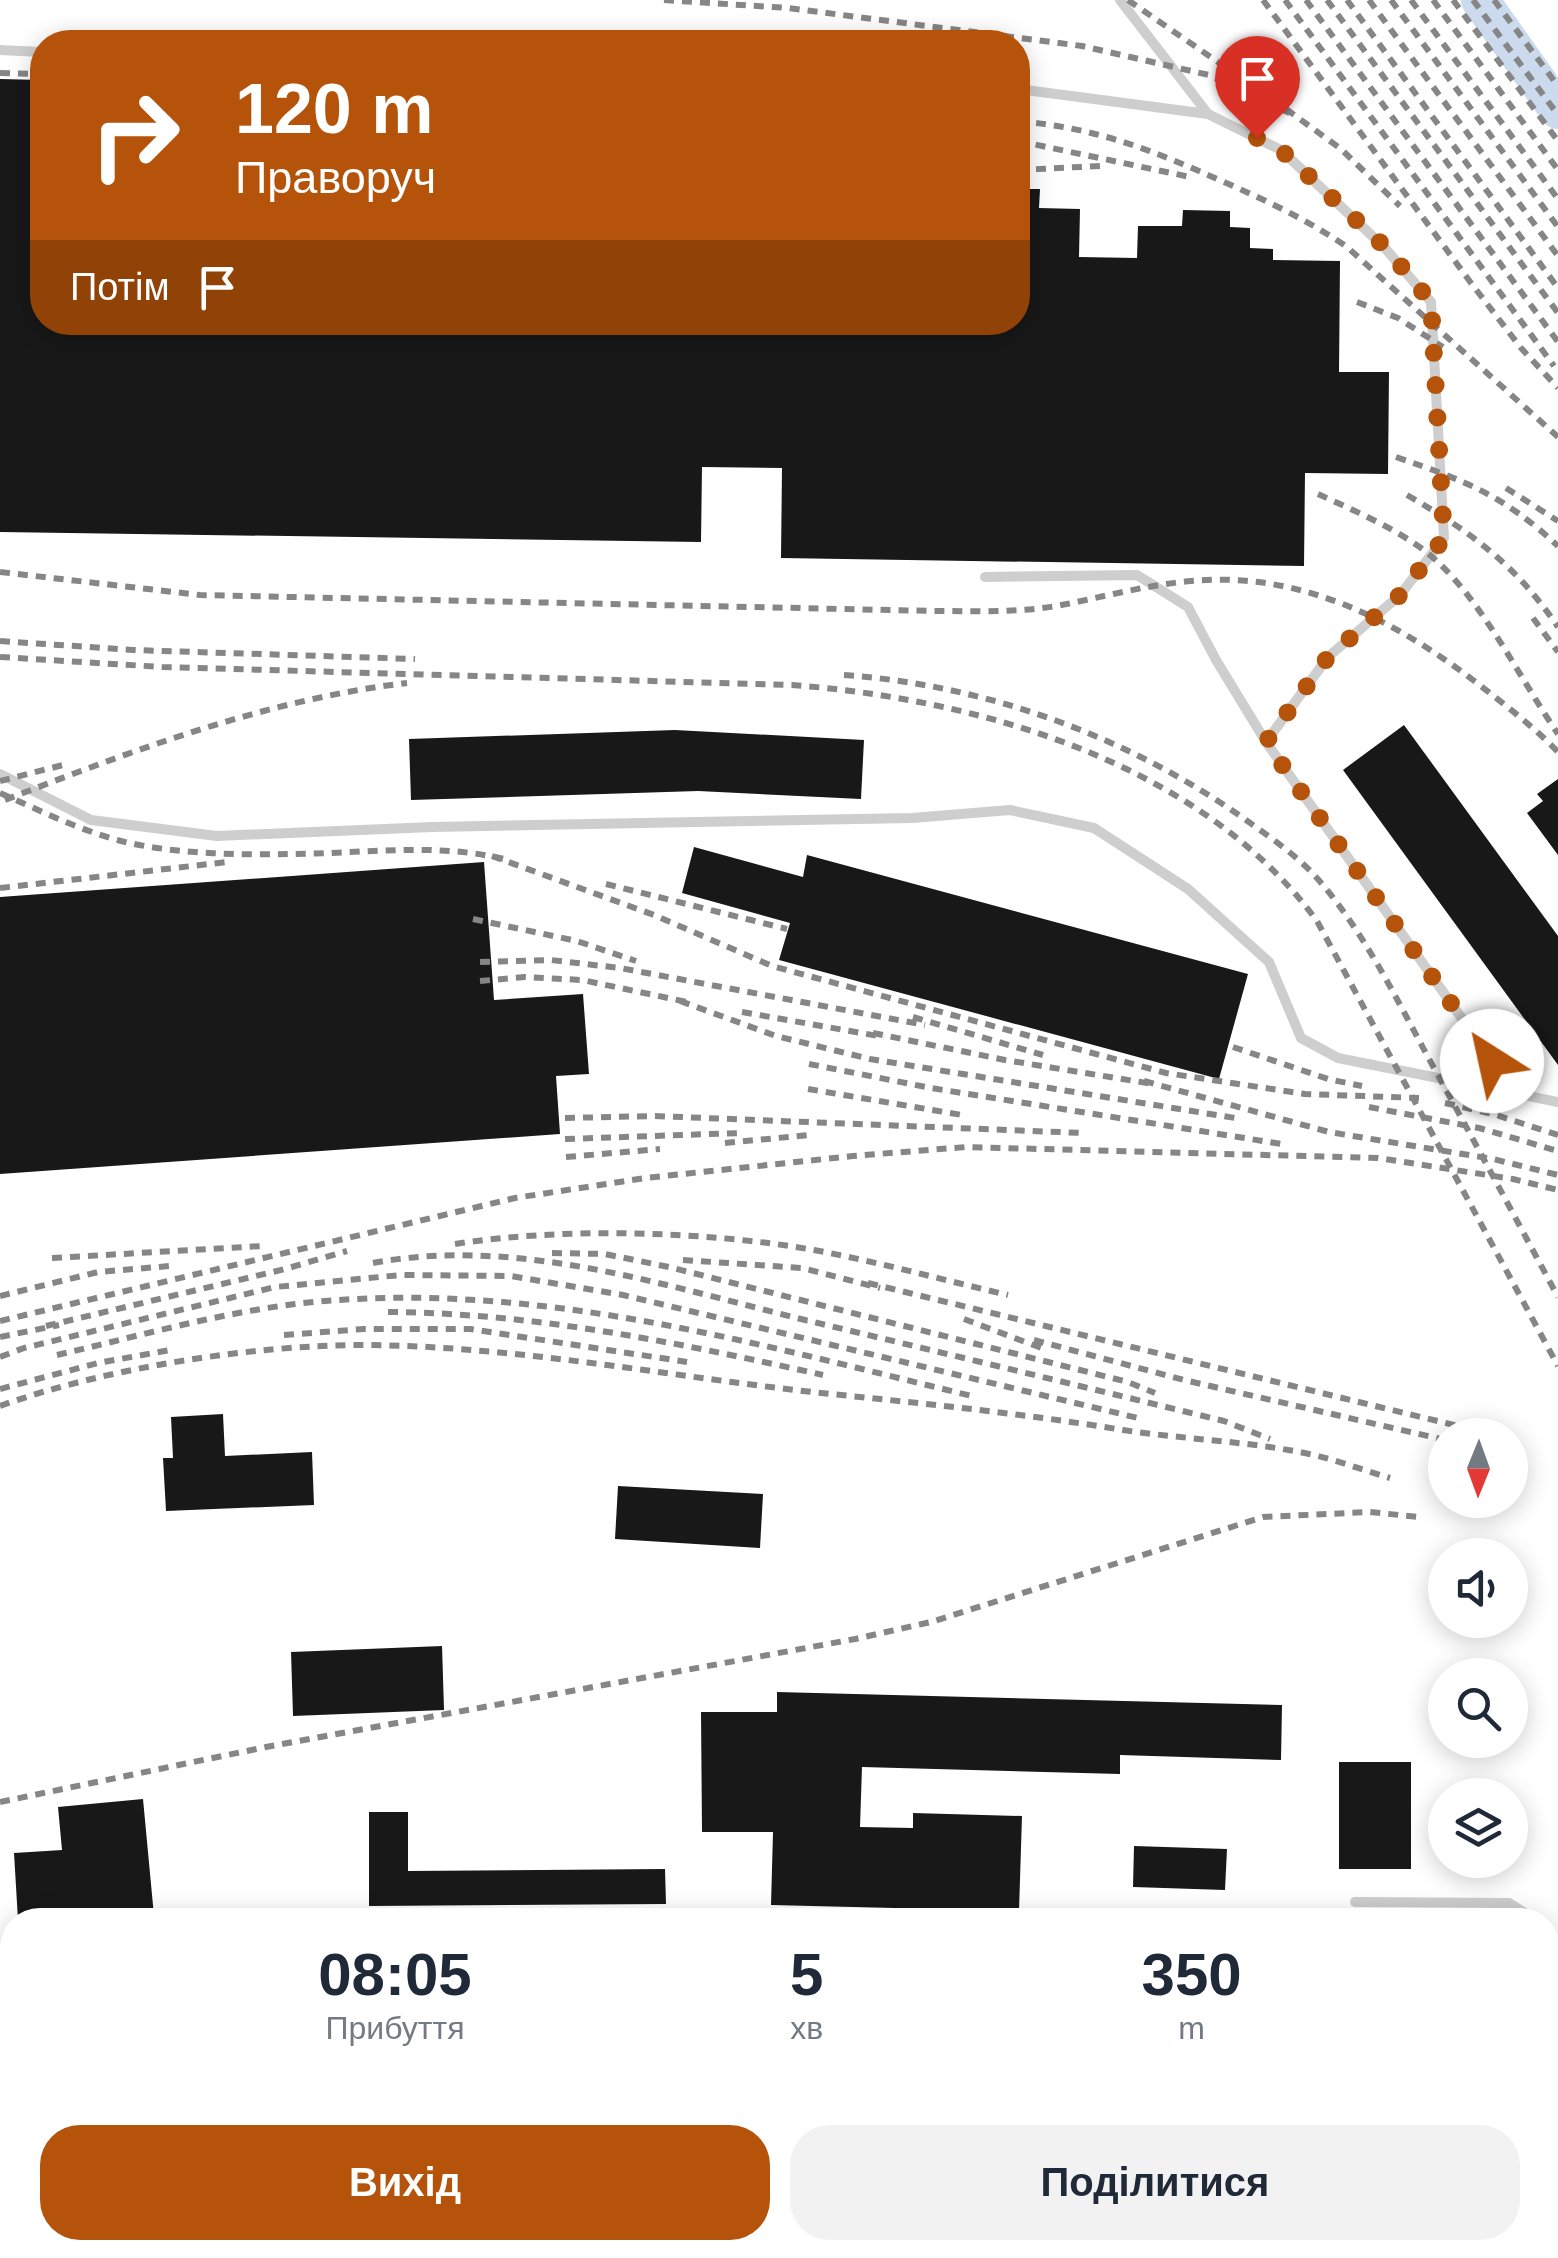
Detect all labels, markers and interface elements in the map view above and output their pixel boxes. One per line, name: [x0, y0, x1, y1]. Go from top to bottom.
pin: [1215, 36, 1300, 139]
icon: arrive: [1230, 51, 1285, 106]
icon: right: [70, 70, 200, 200]
text: 120 m: [235, 70, 433, 148]
text: Праворуч: [235, 152, 436, 203]
icon: arrive: [190, 260, 245, 315]
text: Потім: [70, 266, 170, 308]
position arrow: [1440, 1009, 1544, 1113]
north arrow: [1428, 1418, 1528, 1518]
map controls: [1428, 1418, 1528, 1878]
button: sound: [1428, 1538, 1528, 1638]
button: search: [1428, 1658, 1528, 1758]
button: layers: [1428, 1778, 1528, 1878]
text: 08:05: [318, 1941, 472, 2008]
text: 5: [790, 1941, 823, 2008]
text: 350: [1142, 1941, 1242, 2008]
text: Прибуття: [326, 2010, 464, 2046]
text: хв: [790, 2010, 823, 2046]
text: m: [1178, 2010, 1205, 2046]
button: Вихід: [40, 2125, 770, 2240]
button: Поділитися: [790, 2125, 1520, 2240]

